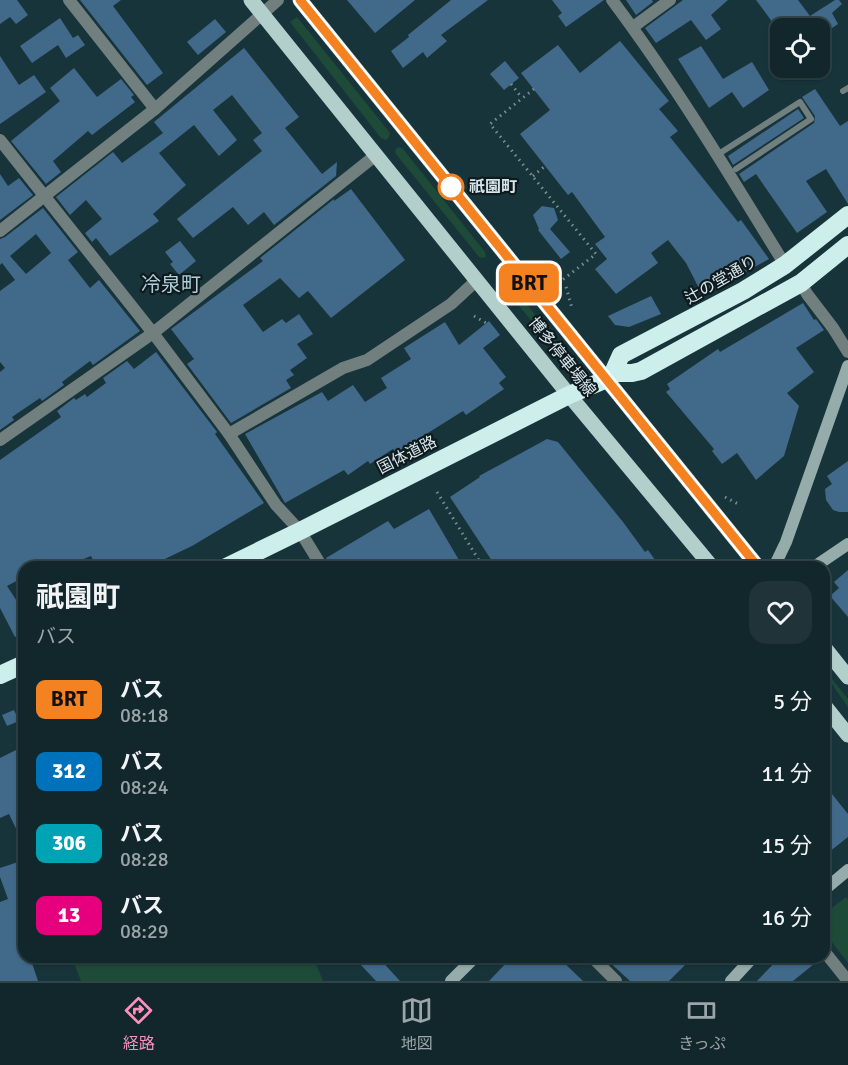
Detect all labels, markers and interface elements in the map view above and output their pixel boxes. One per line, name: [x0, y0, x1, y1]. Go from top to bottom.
map controls: [770, 18, 830, 78]
button: locate: [770, 18, 830, 78]
marker: 祇園町: [438, 174, 464, 200]
place label: 祇園町: [469, 177, 517, 197]
street label: 辻の堂通り: [681, 251, 761, 309]
line badge: BRT: [494, 264, 564, 302]
text: BRT: [511, 270, 547, 296]
district label: 冷泉町: [141, 272, 201, 297]
street label: 博多停車場線: [524, 313, 600, 401]
street label: 国体道路: [374, 432, 440, 478]
text: 祇園町: [36, 580, 120, 614]
button: heart: [749, 581, 812, 644]
text: バス: [36, 624, 76, 649]
text: バス: [120, 676, 164, 703]
text: BRT: [51, 686, 87, 712]
text: 5 分: [773, 688, 812, 715]
text: 08:18: [120, 703, 169, 728]
text: バス: [120, 748, 164, 775]
text: 312: [52, 758, 86, 784]
text: 11 分: [761, 760, 812, 787]
text: 08:24: [120, 775, 169, 800]
text: バス: [120, 820, 164, 847]
text: 306: [52, 830, 86, 856]
text: 15 分: [761, 832, 812, 859]
text: 08:28: [120, 847, 169, 872]
text: バス: [120, 892, 164, 919]
text: 13: [58, 902, 80, 928]
text: 16 分: [761, 904, 812, 931]
text: 08:29: [120, 919, 169, 944]
tab: 経路: [122, 994, 155, 1054]
tab: 地図: [400, 994, 433, 1054]
tab: きっぷ: [678, 994, 726, 1054]

